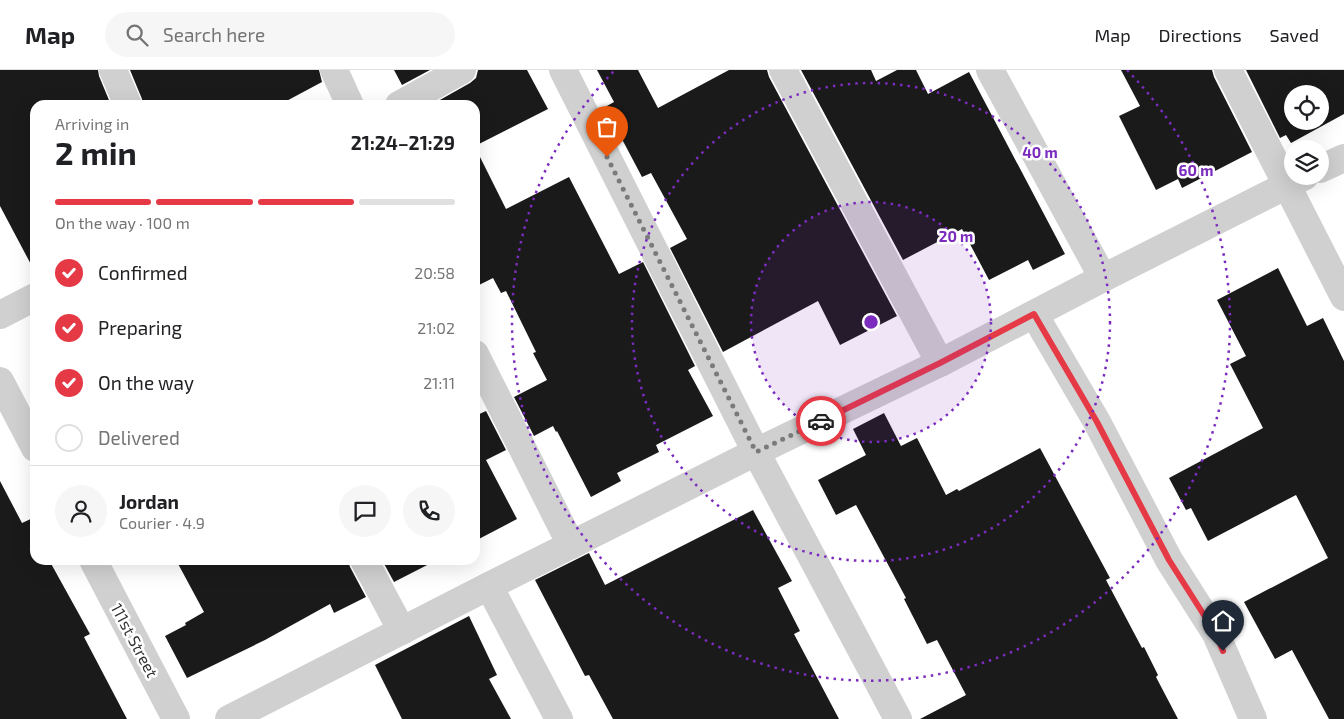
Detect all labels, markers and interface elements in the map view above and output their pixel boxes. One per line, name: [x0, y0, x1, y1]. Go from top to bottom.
search box: [105, 12, 455, 57]
text: Map: [25, 20, 75, 49]
icon: search: [123, 21, 151, 49]
text: Search here: [163, 23, 265, 46]
text: Map: [1094, 24, 1131, 46]
text: Directions: [1159, 24, 1242, 46]
text: Saved: [1270, 24, 1319, 46]
map controls: [1284, 85, 1329, 185]
button: locate: [1284, 85, 1329, 130]
pin: [586, 106, 628, 157]
icon: bag: [593, 113, 621, 141]
text: Arriving in: [55, 114, 129, 133]
text: 21:24–21:29: [351, 131, 455, 154]
text: 2 min: [55, 133, 137, 171]
button: layers: [1284, 140, 1329, 185]
text: 40 m: [1022, 143, 1058, 161]
text: 60 m: [1179, 161, 1213, 179]
text: On the way · 100 m: [55, 213, 190, 232]
text: 20 m: [939, 227, 973, 245]
icon: check: [55, 259, 83, 287]
text: Confirmed: [98, 261, 188, 284]
text: 20:58: [414, 263, 455, 282]
centre of rings: [862, 313, 880, 331]
icon: check: [55, 314, 83, 342]
text: Preparing: [98, 316, 182, 339]
text: 21:02: [417, 318, 455, 337]
icon: check: [55, 369, 83, 397]
text: On the way: [98, 371, 194, 394]
text: 21:11: [423, 373, 455, 392]
courier: [796, 396, 846, 446]
icon: car: [807, 407, 835, 435]
text: Delivered: [98, 426, 180, 449]
button: person: [55, 485, 107, 537]
button: chat: [339, 485, 391, 537]
button: phone: [403, 485, 455, 537]
text: Jordan: [119, 490, 179, 513]
text: Courier · 4.9: [119, 513, 205, 532]
street label: 111st Street: [108, 600, 162, 680]
pin: [1202, 600, 1244, 651]
icon: home: [1209, 607, 1237, 635]

